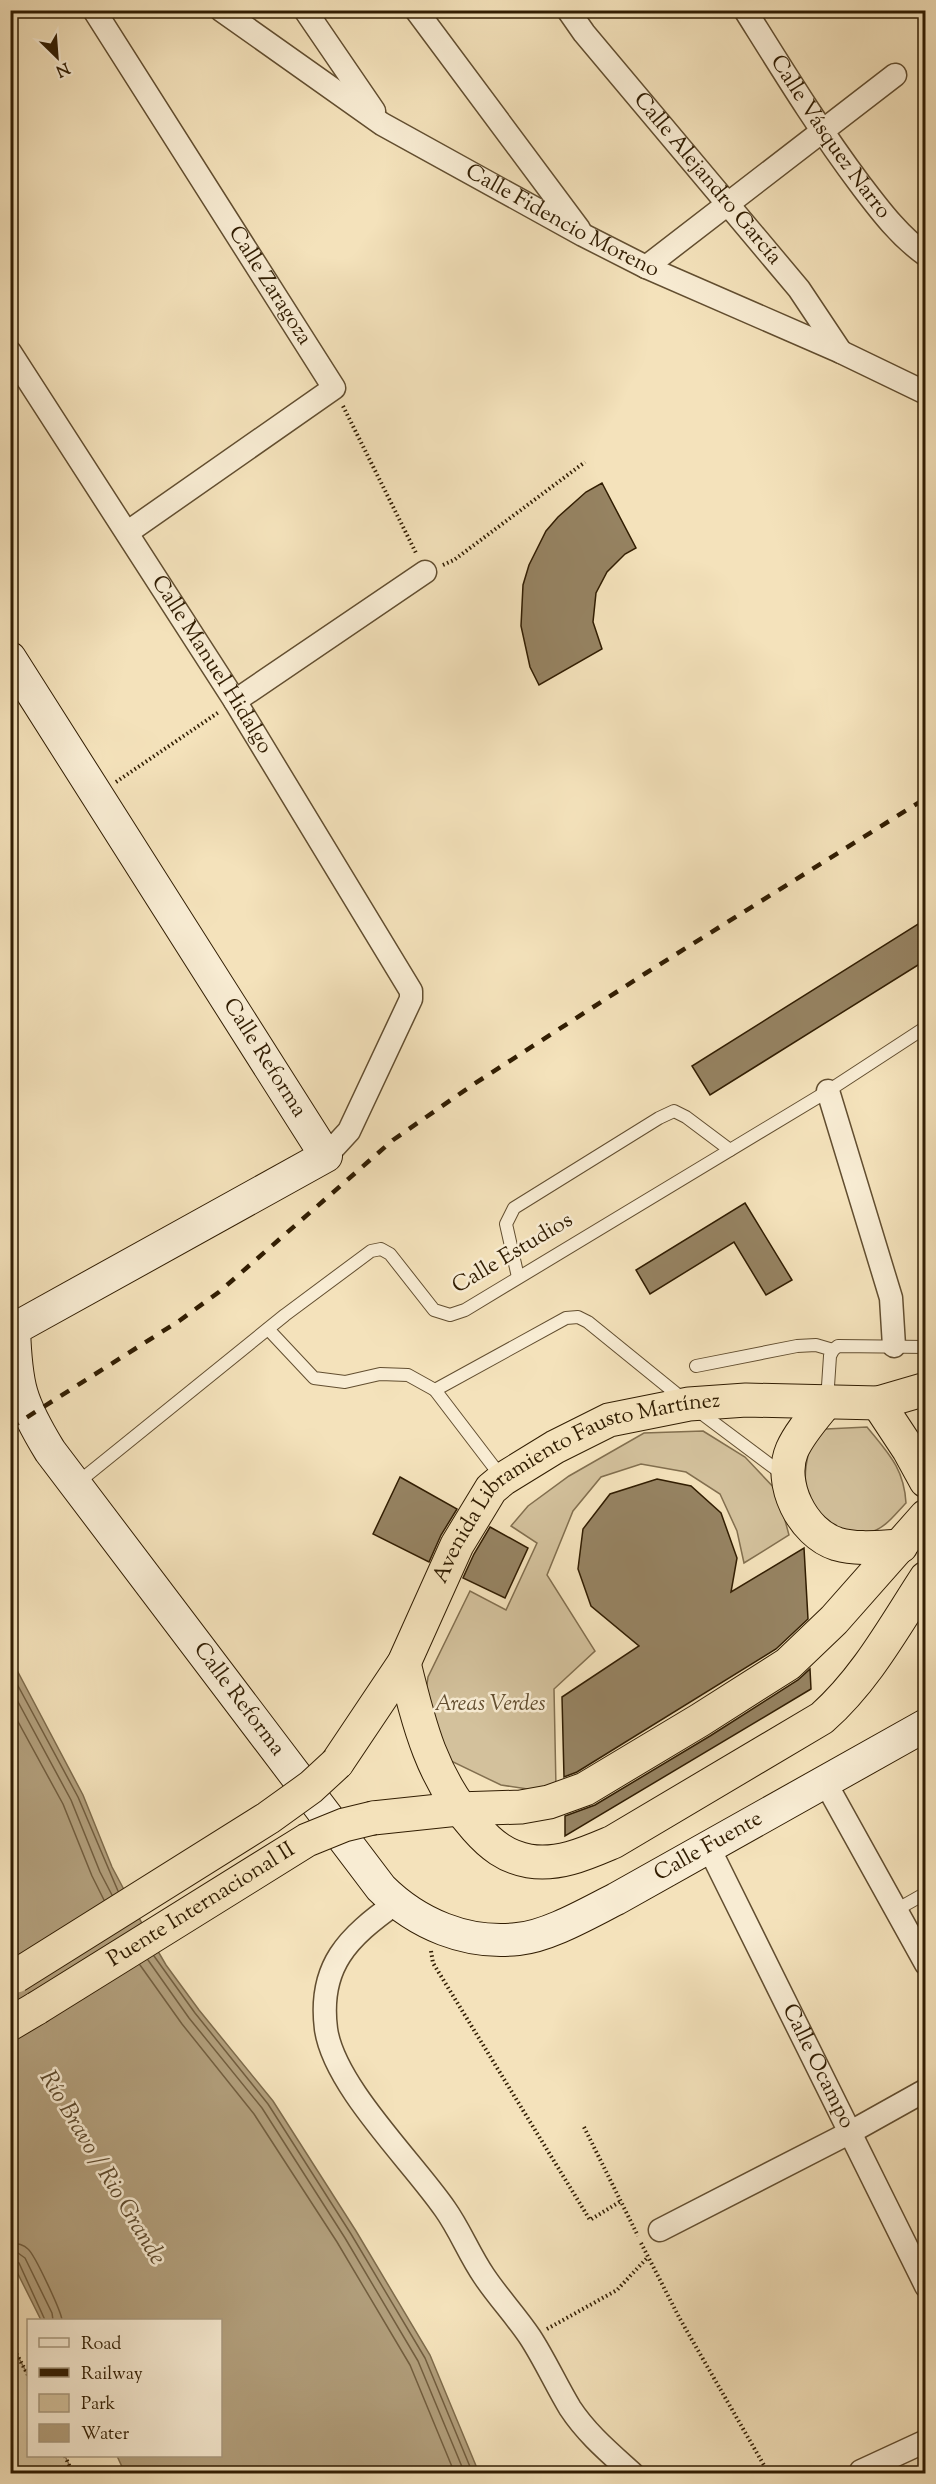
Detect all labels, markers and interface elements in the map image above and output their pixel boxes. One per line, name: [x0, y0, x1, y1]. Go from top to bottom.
north arrow: [27, 27, 87, 87]
street label: Calle Vásquez Narro: [761, 49, 898, 227]
text: N: [51, 55, 73, 82]
street label: Calle Alejandro García: [625, 86, 789, 273]
street label: Calle Fidencio Moreno: [459, 157, 664, 287]
street label: Calle Zaragoza: [219, 220, 319, 352]
street label: Calle Manuel Hidalgo: [142, 569, 280, 760]
street label: Calle Reforma: [214, 992, 314, 1124]
street label: Calle Estudios: [446, 1205, 580, 1303]
street label: Avenida Libramiento Fausto Martínez: [426, 1386, 721, 1589]
street label: Calle Reforma: [185, 1636, 292, 1764]
park label: Areas Verdes: [434, 1689, 546, 1721]
street label: Calle Fuente: [649, 1804, 769, 1890]
street label: Puente Internacional II: [102, 1835, 302, 1976]
street label: Calle Ocampo: [773, 1999, 862, 2135]
water label: Río Bravo / Rio Grande: [30, 2064, 174, 2272]
legend: [27, 2319, 222, 2457]
text: Road: [81, 2332, 121, 2358]
text: Railway: [81, 2362, 143, 2388]
text: Park: [81, 2392, 116, 2418]
text: Water: [81, 2422, 130, 2448]

